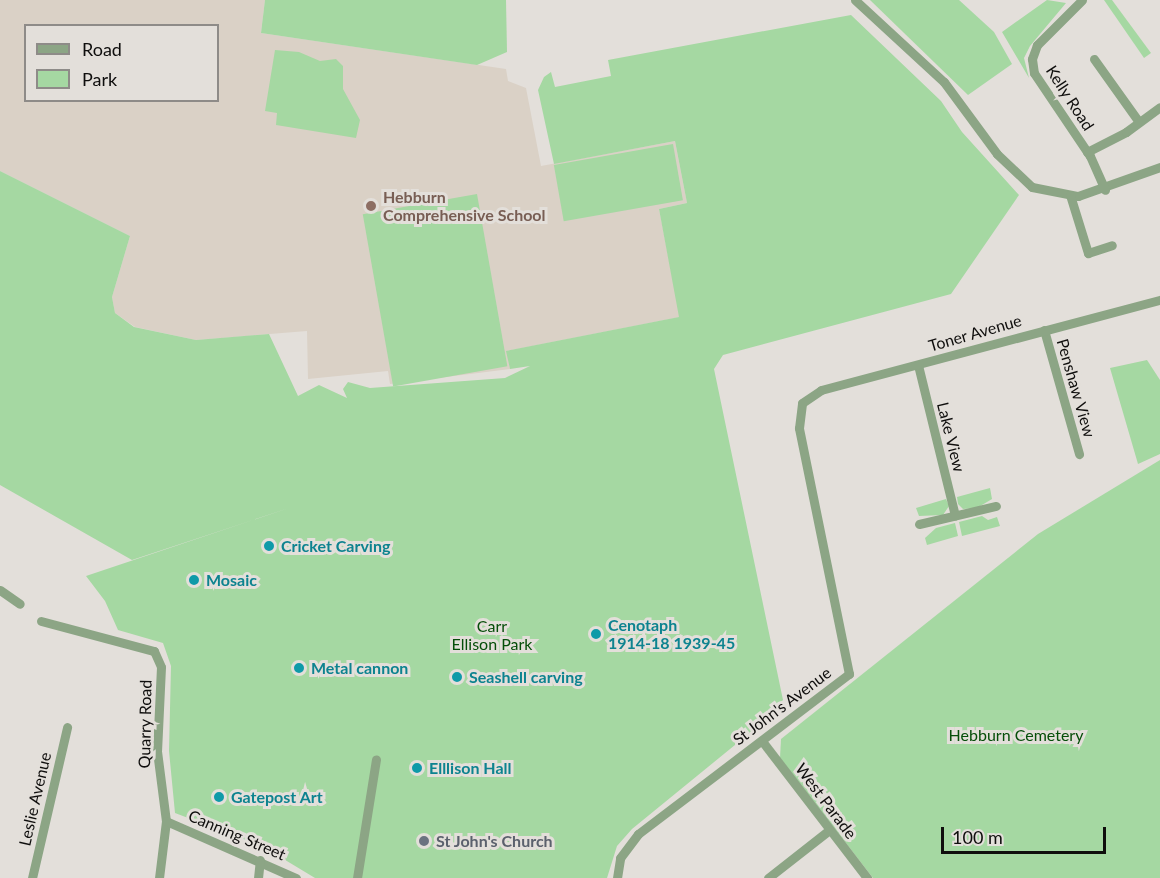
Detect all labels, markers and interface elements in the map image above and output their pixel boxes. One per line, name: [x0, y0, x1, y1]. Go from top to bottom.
legend: [24, 24, 219, 102]
text: Road: [82, 38, 122, 60]
street label: Kelly Road: [1042, 62, 1098, 134]
text: Park: [82, 68, 117, 90]
place label: Hebburn Comprehensive School: [383, 187, 546, 225]
marker: Hebburn Comprehensive School: [364, 199, 378, 213]
street label: Toner Avenue: [926, 310, 1024, 356]
street label: Penshaw View: [1053, 336, 1099, 440]
street label: Lake View: [933, 400, 969, 474]
place label: Cricket Carving: [281, 536, 390, 556]
marker: Cricket Carving: [262, 539, 276, 553]
place label: Mosaic: [206, 570, 257, 590]
marker: Mosaic: [187, 573, 201, 587]
place label: Cenotaph 1914-18 1939-45: [608, 615, 735, 653]
park label: Carr Ellison Park: [452, 616, 532, 654]
marker: Cenotaph 1914-18 1939-45: [589, 627, 603, 641]
place label: Metal cannon: [311, 658, 408, 678]
marker: Metal cannon: [292, 661, 306, 675]
street label: St John's Avenue: [729, 663, 835, 749]
place label: Seashell carving: [469, 667, 583, 687]
marker: Seashell carving: [450, 670, 464, 684]
street label: Quarry Road: [135, 679, 155, 769]
park label: Hebburn Cemetery: [949, 725, 1083, 745]
street label: Leslie Avenue: [15, 750, 55, 848]
place label: Elllison Hall: [429, 758, 511, 778]
street label: West Parade: [791, 760, 861, 842]
marker: Elllison Hall: [410, 761, 424, 775]
place label: Gatepost Art: [231, 787, 323, 807]
marker: Gatepost Art: [212, 790, 226, 804]
street label: Canning Street: [185, 806, 289, 864]
scale bar: [944, 815, 1109, 853]
text: 100 m: [952, 826, 1003, 848]
place label: St John's Church: [436, 831, 553, 851]
marker: St John's Church: [417, 834, 431, 848]

